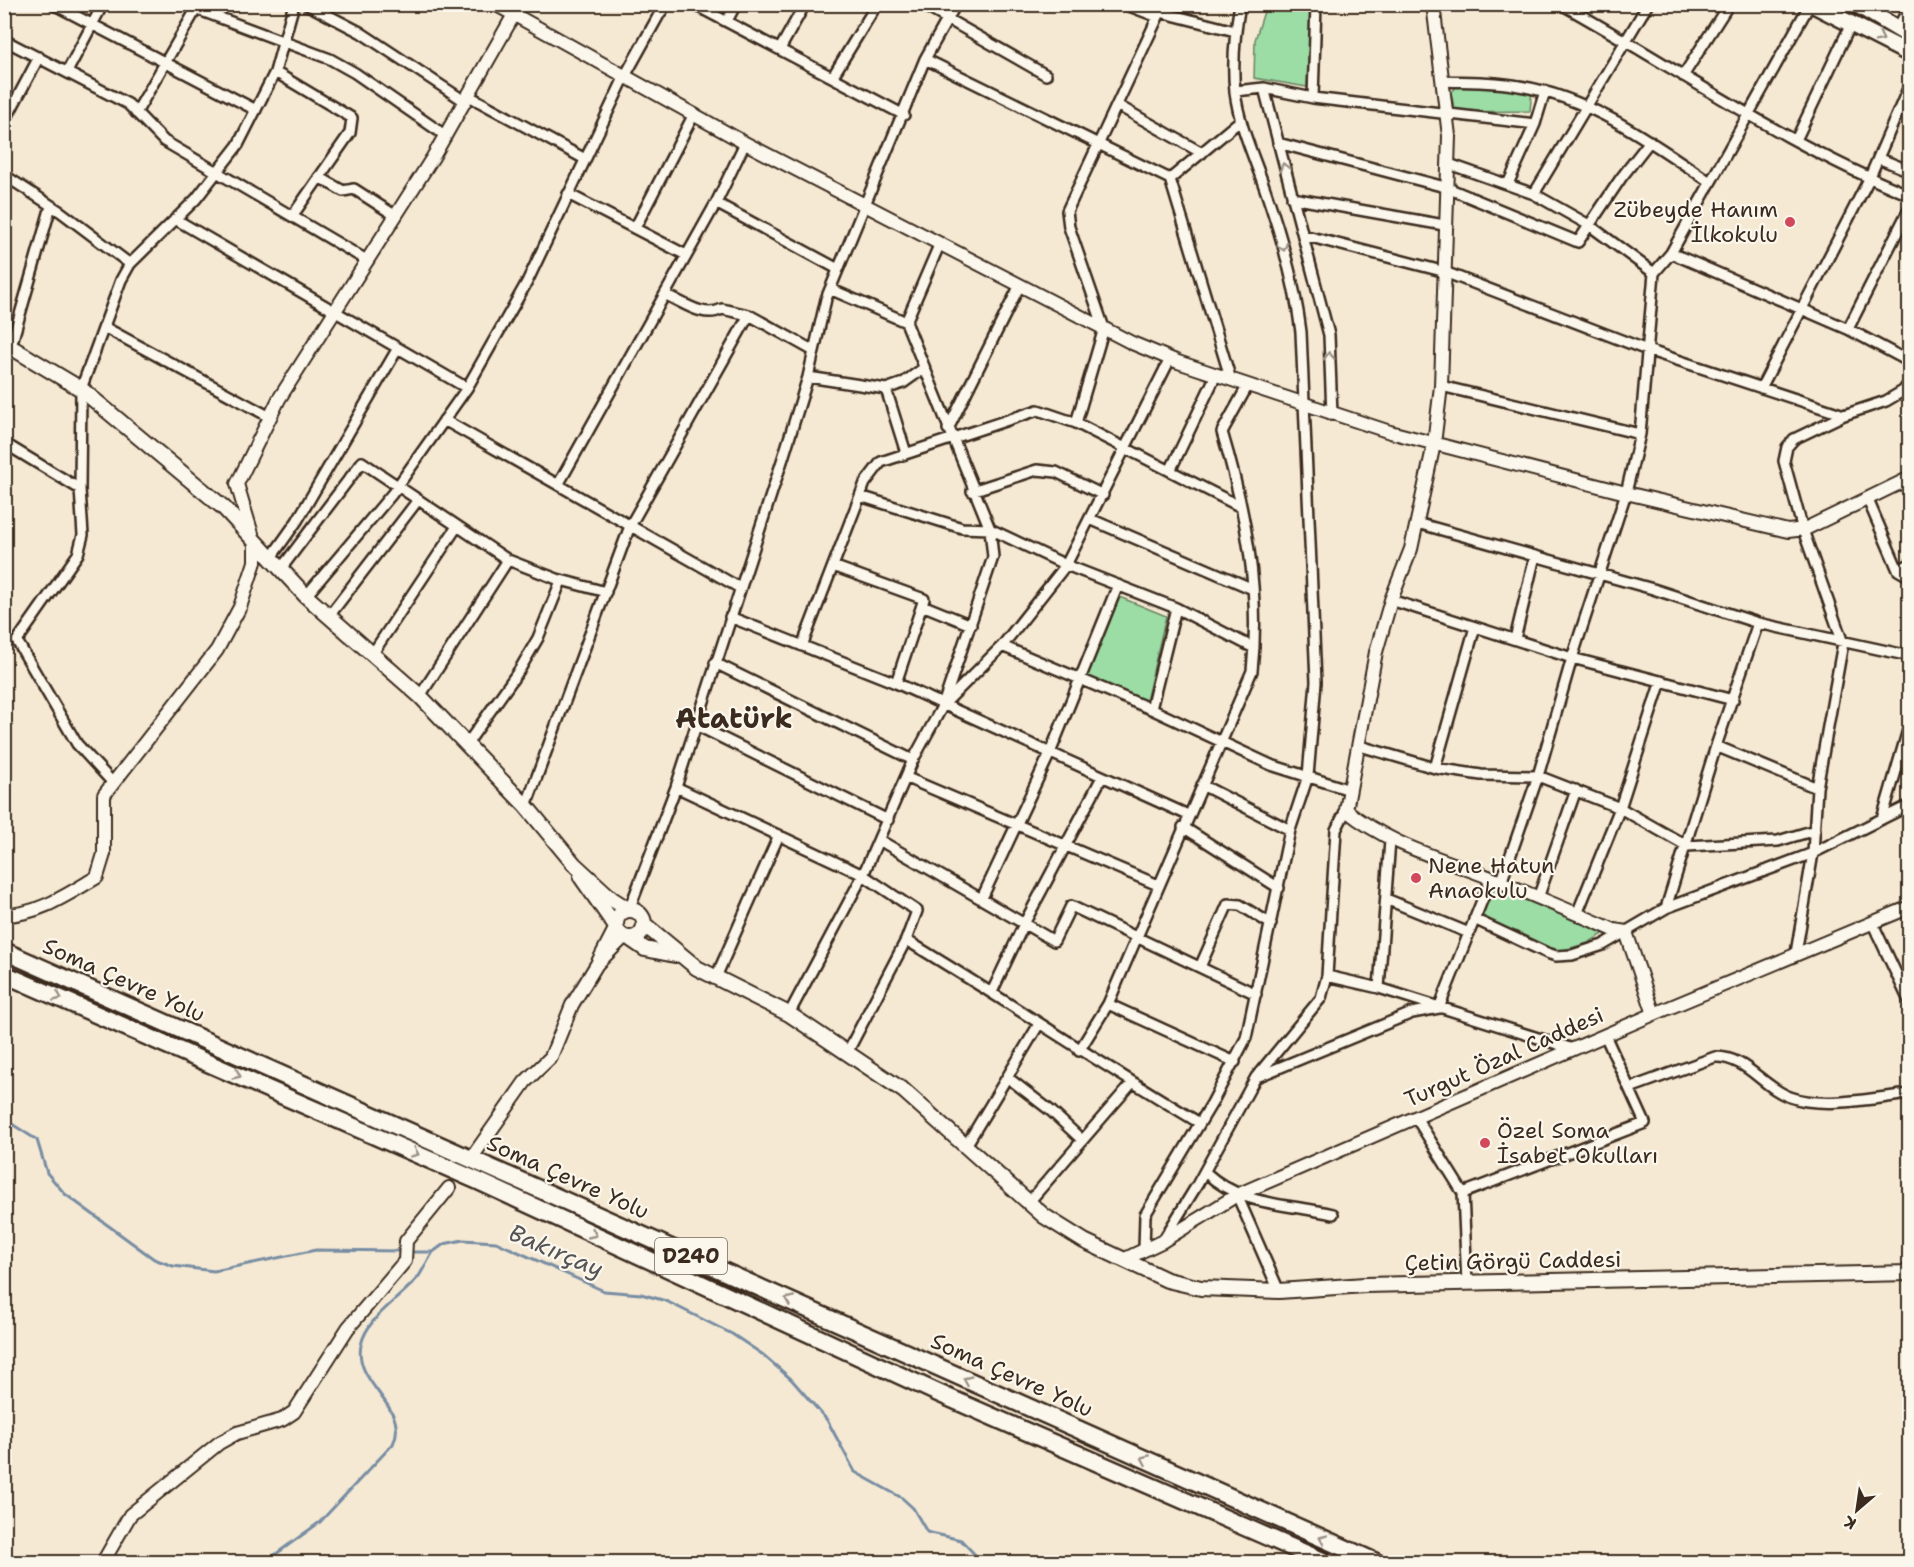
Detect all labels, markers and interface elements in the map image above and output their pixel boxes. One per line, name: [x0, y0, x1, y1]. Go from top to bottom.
one-way arrow: [1873, 31, 1884, 43]
one-way arrow: [1279, 162, 1292, 172]
place label: Zübeyde Hanım İlkokulu: [1613, 195, 1778, 249]
marker: Zübeyde Hanım İlkokulu: [1783, 215, 1797, 229]
one-way arrow: [1275, 242, 1288, 252]
one-way arrow: [1323, 352, 1336, 361]
district label: Atatürk: [675, 699, 793, 737]
place label: Nene Hatun Anaokulu: [1428, 851, 1555, 905]
marker: Nene Hatun Anaokulu: [1409, 871, 1423, 885]
street label: Soma Çevre Yolu: [38, 931, 210, 1029]
one-way arrow: [52, 990, 63, 1002]
street label: Turgut Özal Caddesi: [1400, 1000, 1608, 1114]
one-way arrow: [230, 1068, 241, 1080]
place label: Özel Soma İsabet Okulları: [1497, 1116, 1658, 1170]
street label: Soma Çevre Yolu: [482, 1128, 654, 1226]
marker: Özel Soma İsabet Okulları: [1478, 1136, 1492, 1150]
one-way arrow: [409, 1146, 420, 1158]
water label: Bakırçay: [504, 1217, 608, 1285]
one-way arrow: [586, 1227, 597, 1239]
road number: D240: [655, 1238, 727, 1274]
street label: Çetin Görgü Caddesi: [1404, 1245, 1622, 1277]
one-way arrow: [784, 1295, 795, 1307]
street label: Soma Çevre Yolu: [926, 1326, 1098, 1424]
one-way arrow: [962, 1375, 973, 1387]
one-way arrow: [1140, 1455, 1151, 1467]
north arrow: [1827, 1480, 1887, 1540]
text: K: [1840, 1511, 1860, 1535]
one-way arrow: [1318, 1534, 1329, 1546]

